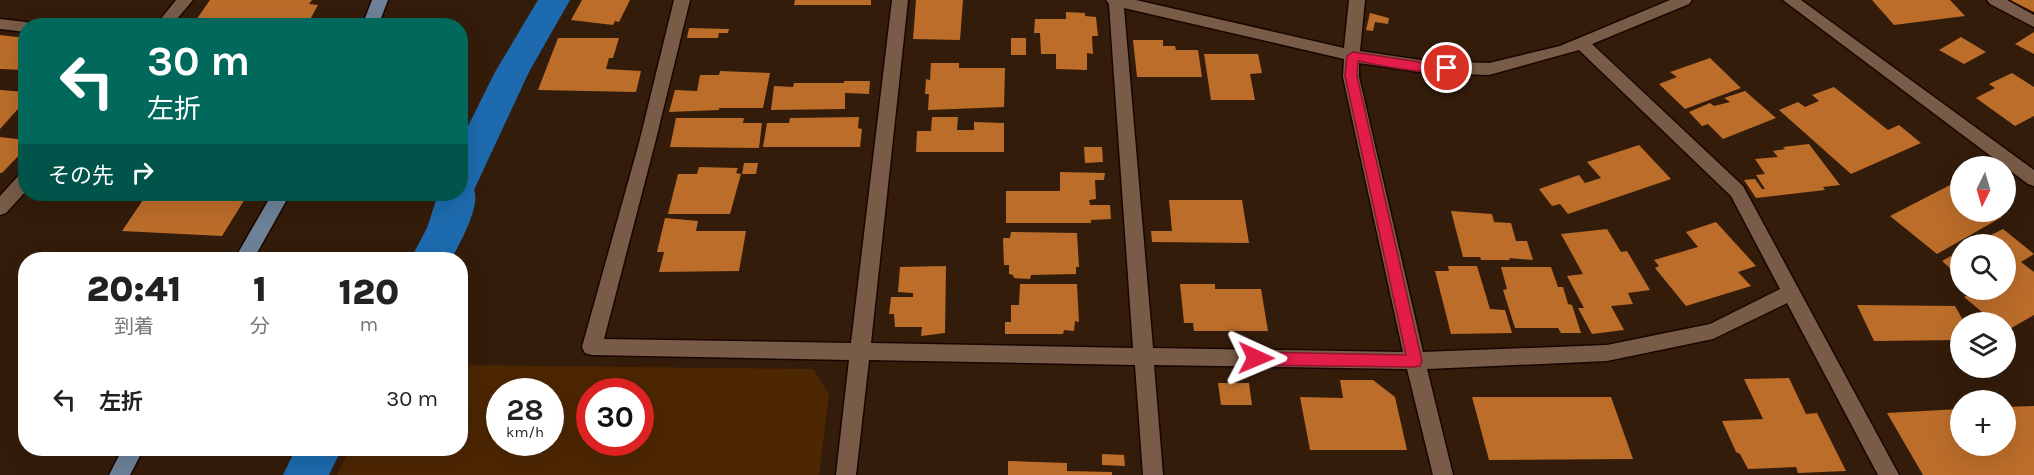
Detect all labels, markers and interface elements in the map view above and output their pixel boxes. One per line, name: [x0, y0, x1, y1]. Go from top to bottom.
text: 30 m: [147, 36, 250, 86]
icon: left: [48, 42, 126, 120]
pin: [1421, 42, 1472, 93]
icon: arrive: [1430, 51, 1463, 84]
text: 左折: [147, 93, 201, 125]
icon: right: [126, 156, 159, 189]
north arrow: [1950, 156, 2016, 222]
map controls: [1950, 156, 2016, 456]
text: その先: [48, 163, 114, 189]
button: search: [1950, 234, 2016, 300]
text: 20:41: [87, 268, 181, 310]
text: 1: [253, 268, 267, 310]
text: 120: [339, 271, 399, 313]
button: layers: [1950, 312, 2016, 378]
text: m: [360, 313, 378, 336]
text: 到着: [114, 315, 154, 338]
text: 分: [250, 315, 270, 338]
position arrow: [1224, 326, 1288, 390]
speed limit sign: 30: [576, 378, 654, 456]
icon: left: [48, 383, 81, 416]
text: 30 m: [386, 386, 438, 412]
text: 左折: [99, 389, 143, 415]
button: +: [1950, 390, 2016, 456]
text: 28: [506, 392, 544, 428]
text: km/h: [506, 423, 544, 441]

